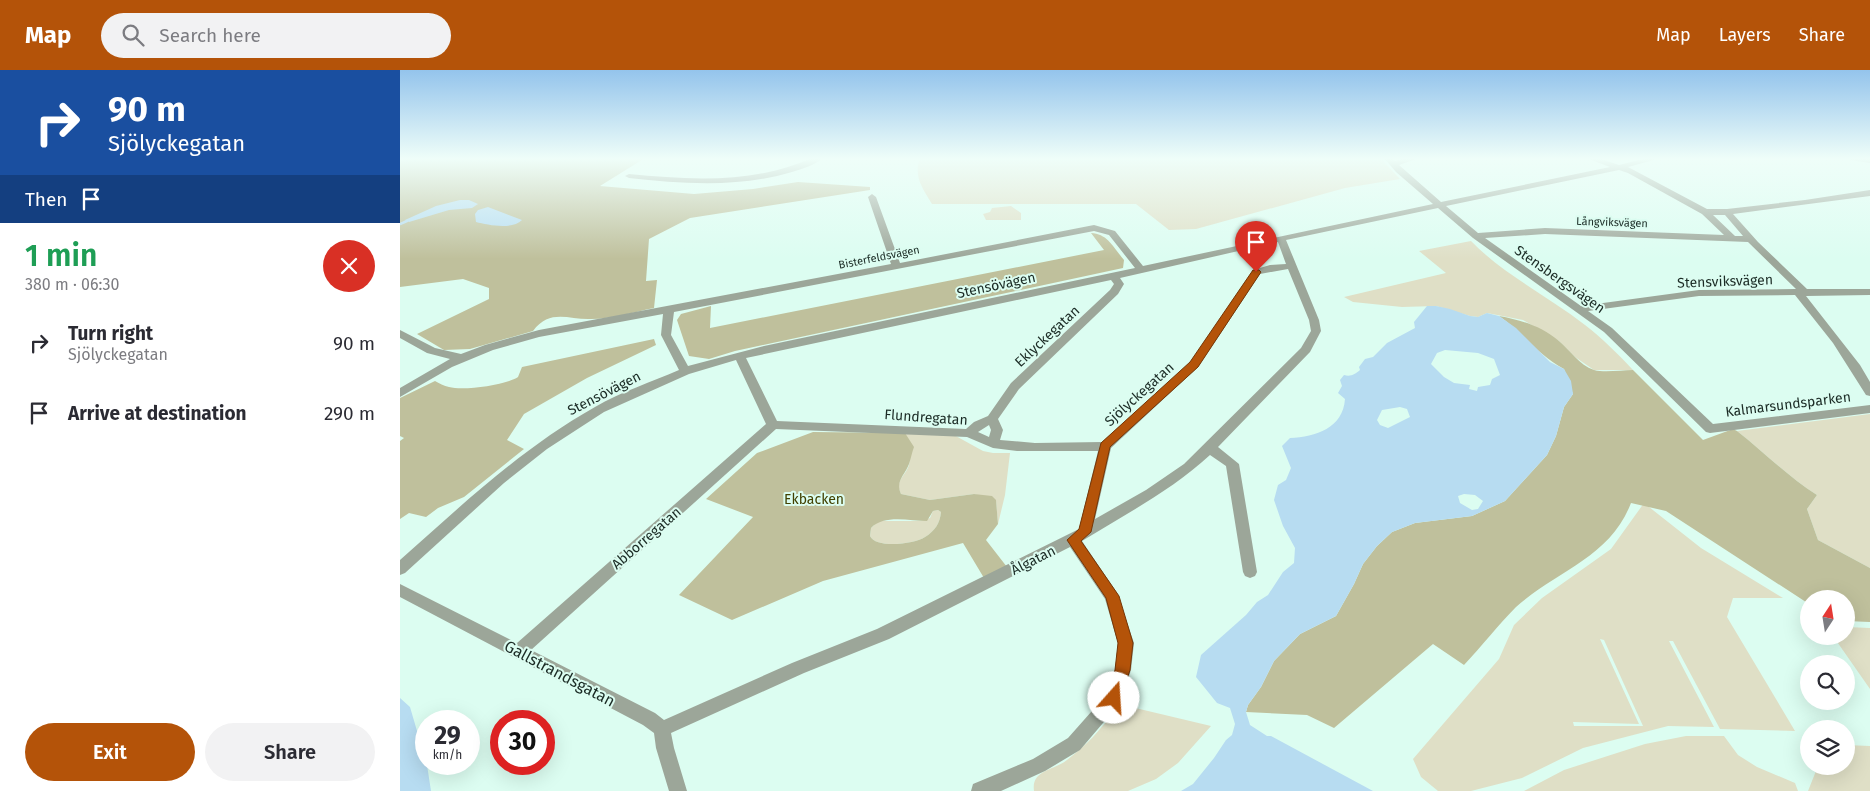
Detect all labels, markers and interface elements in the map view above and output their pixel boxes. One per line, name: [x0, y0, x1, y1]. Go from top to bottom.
search box: [101, 13, 451, 58]
text: Map: [25, 21, 71, 49]
icon: search: [119, 21, 147, 49]
text: Search here: [159, 24, 261, 47]
text: Map: [1656, 24, 1691, 46]
text: Layers: [1719, 24, 1771, 46]
text: Share: [1799, 24, 1845, 46]
text: 90 m: [108, 88, 186, 130]
icon: right: [25, 90, 90, 155]
text: Sjölyckegatan: [108, 130, 245, 157]
icon: arrive: [77, 185, 105, 213]
text: Then: [25, 188, 67, 211]
street label: Långviksvägen: [1576, 215, 1648, 230]
pin: [1235, 221, 1277, 272]
icon: arrive: [1242, 228, 1270, 256]
text: 1 min: [25, 238, 97, 274]
button: close: [323, 240, 375, 292]
street label: Stensbergsvägen: [1511, 242, 1608, 317]
street label: Bisterfeldsvägen: [837, 243, 921, 272]
street label: Stensövägen: [955, 269, 1037, 302]
street label: Stensviksvägen: [1677, 271, 1773, 292]
text: 380 m · 06:30: [25, 275, 119, 294]
street label: Eklyckegatan: [1011, 302, 1083, 371]
text: Turn right: [68, 322, 153, 345]
icon: right: [25, 329, 53, 357]
text: 90 m: [333, 332, 375, 355]
text: Sjölyckegatan: [68, 345, 168, 364]
street label: Sjölyckegatan: [1101, 359, 1177, 430]
street label: Stensövägen: [565, 368, 644, 419]
street label: Kalmarsundsparken: [1724, 388, 1852, 421]
icon: arrive: [25, 399, 53, 427]
text: Arrive at destination: [68, 402, 247, 425]
text: 290 m: [324, 402, 375, 425]
street label: Flundregatan: [884, 406, 968, 429]
park label: Ekbacken: [784, 491, 844, 508]
street label: Abborregatan: [608, 504, 684, 573]
street label: Ålgatan: [1008, 541, 1058, 579]
north arrow: [1800, 590, 1855, 645]
map controls: [1800, 590, 1855, 775]
street label: Gallstrandsgatan: [501, 636, 618, 711]
button: search: [1800, 655, 1855, 710]
position arrow: [1087, 671, 1139, 723]
speed limit sign: 30: [490, 710, 555, 775]
button: layers: [1800, 720, 1855, 775]
text: 29: [434, 721, 461, 751]
button: Exit: [25, 723, 195, 781]
button: Share: [205, 723, 375, 781]
text: km/h: [433, 748, 462, 762]

